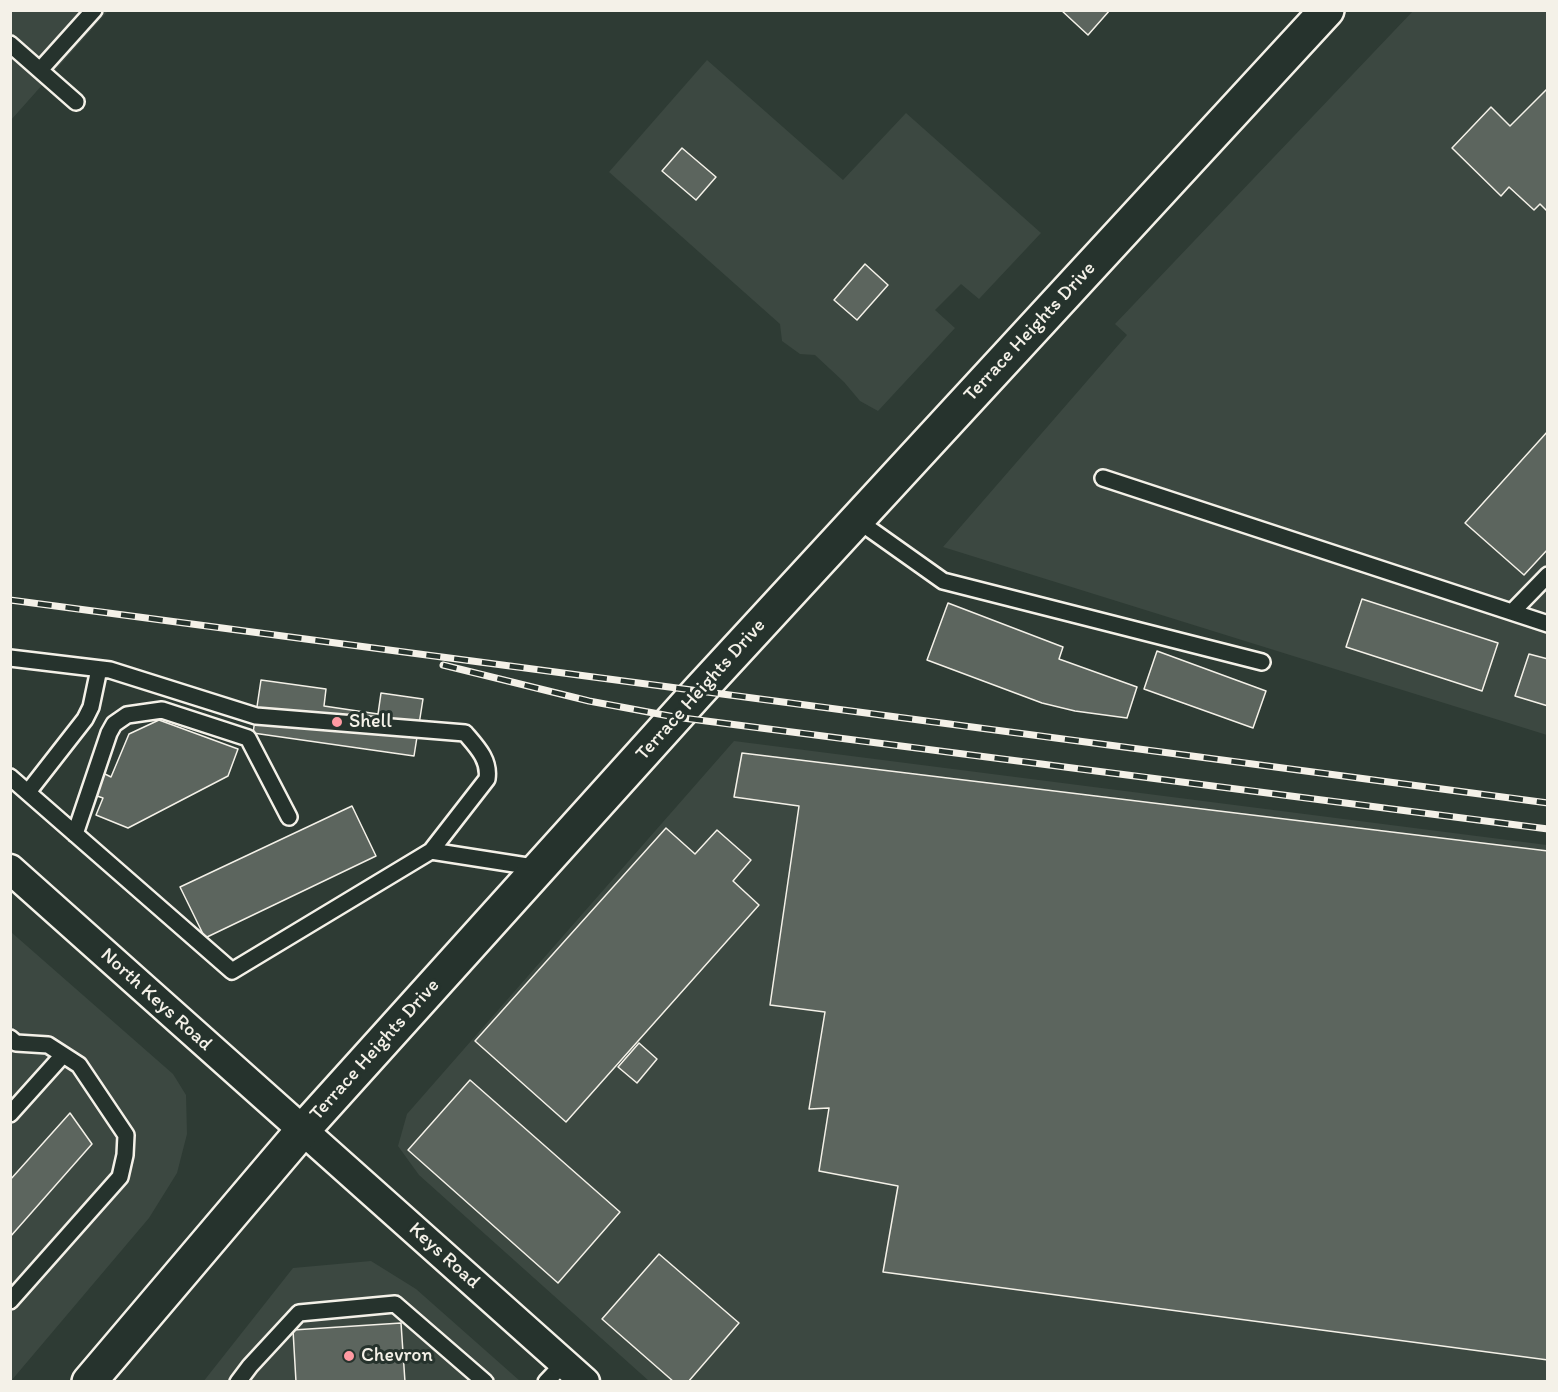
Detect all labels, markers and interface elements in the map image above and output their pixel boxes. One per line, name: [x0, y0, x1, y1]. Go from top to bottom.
street label: Terrace Heights Drive: [959, 257, 1101, 407]
street label: Terrace Heights Drive: [631, 614, 771, 766]
place label: Shell: [349, 710, 392, 734]
marker: Shell: [330, 715, 344, 729]
street label: North Keys Road: [95, 943, 217, 1057]
street label: Terrace Heights Drive: [305, 974, 445, 1126]
street label: Keys Road: [403, 1218, 485, 1294]
place label: Chevron: [361, 1344, 433, 1368]
marker: Chevron: [342, 1349, 356, 1363]

